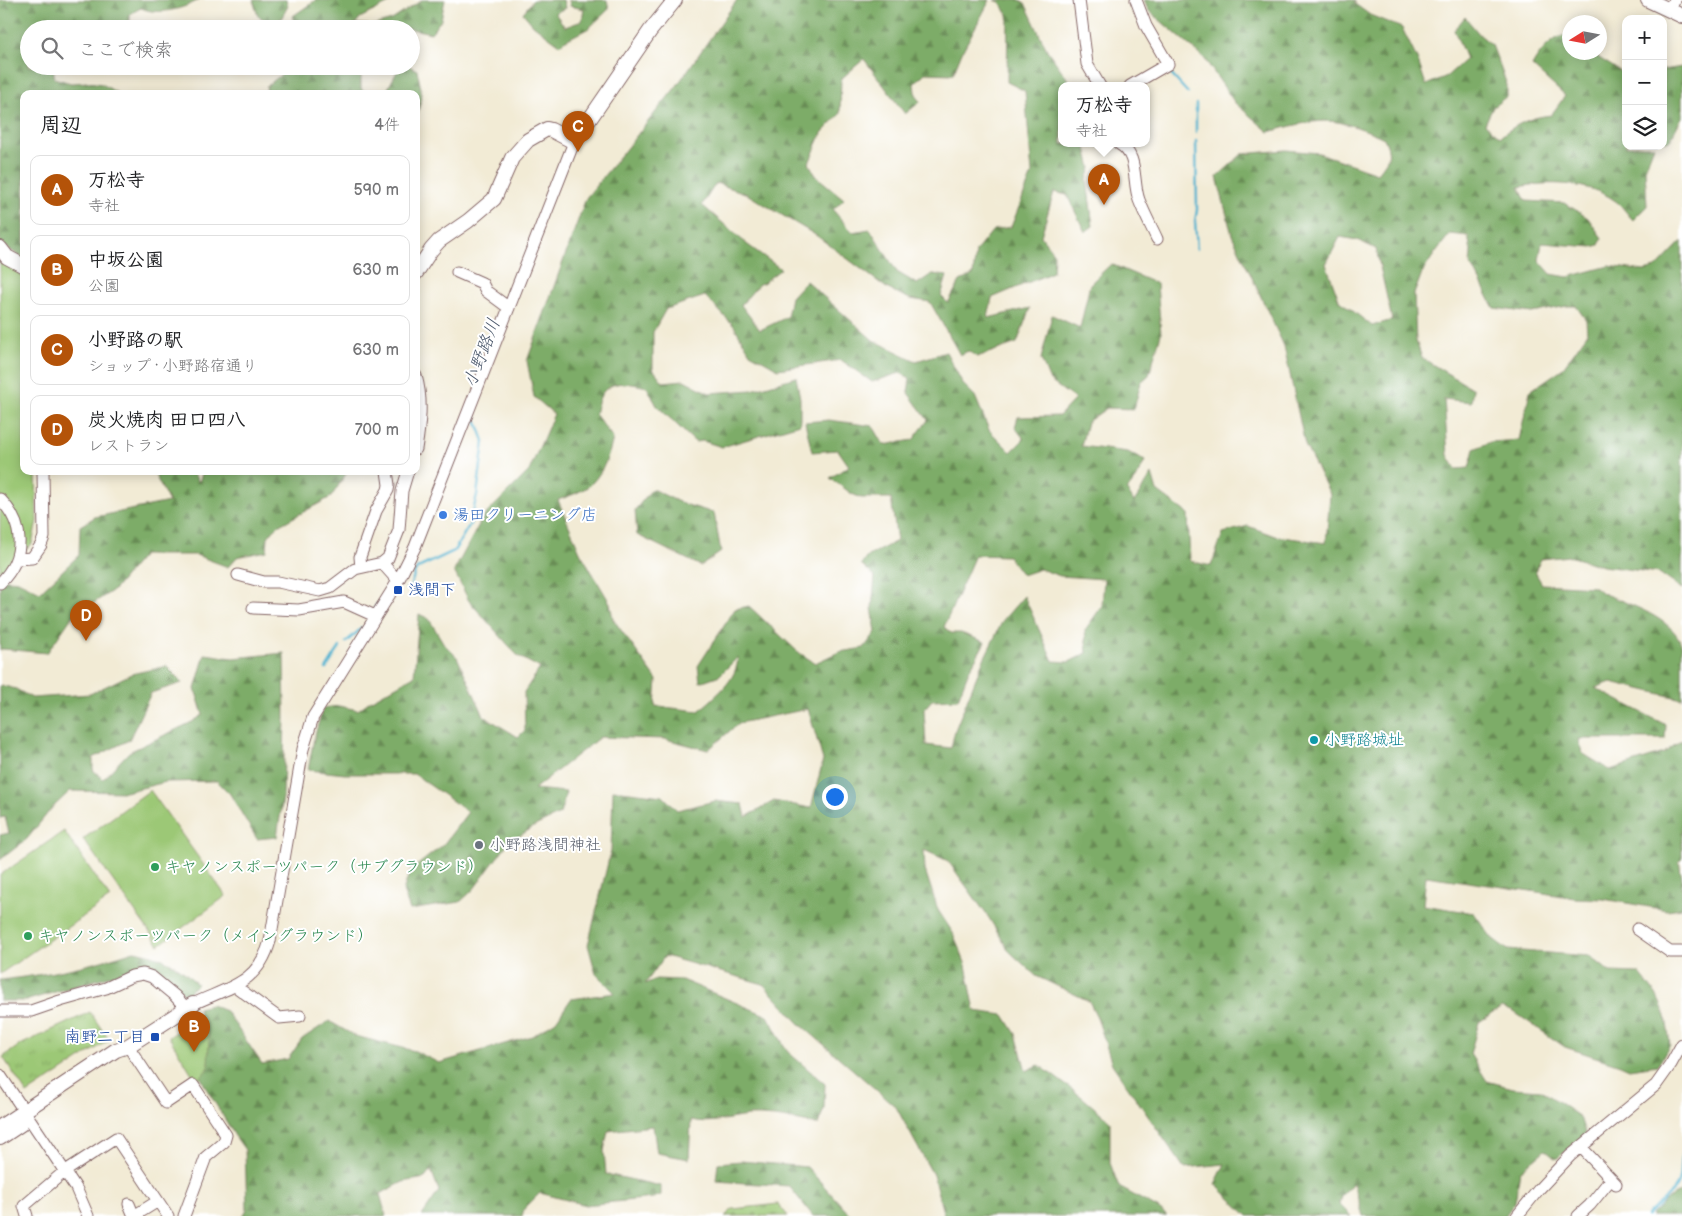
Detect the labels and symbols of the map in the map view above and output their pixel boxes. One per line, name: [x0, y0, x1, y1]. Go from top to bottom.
north arrow: [1562, 15, 1607, 60]
pin: C: [562, 111, 594, 152]
pin: A: [1088, 164, 1120, 205]
water label: 小野路川: [459, 316, 505, 390]
place label: 湯田クリーニング店: [453, 506, 597, 525]
marker: 湯田クリーニング店: [437, 509, 449, 521]
place label: 浅間下: [408, 581, 456, 600]
marker: 浅間下: [392, 584, 404, 596]
pin: D: [70, 600, 102, 641]
place label: 小野路城址: [1324, 731, 1404, 750]
marker: 小野路城址: [1308, 734, 1320, 746]
your location: [822, 784, 848, 810]
place label: 小野路浅間神社: [489, 836, 601, 855]
marker: 小野路浅間神社: [473, 839, 485, 851]
place label: キヤノンスポーツパーク（サブグラウンド）: [165, 858, 484, 877]
marker: キヤノンスポーツパーク（サブグラウンド）: [149, 861, 161, 873]
place label: キヤノンスポーツパーク（メイングラウンド）: [38, 927, 373, 946]
marker: キヤノンスポーツパーク（メイングラウンド）: [22, 930, 34, 942]
pin: B: [178, 1011, 210, 1052]
place label: 南野二丁目: [65, 1028, 145, 1047]
marker: 南野二丁目: [149, 1031, 161, 1043]

